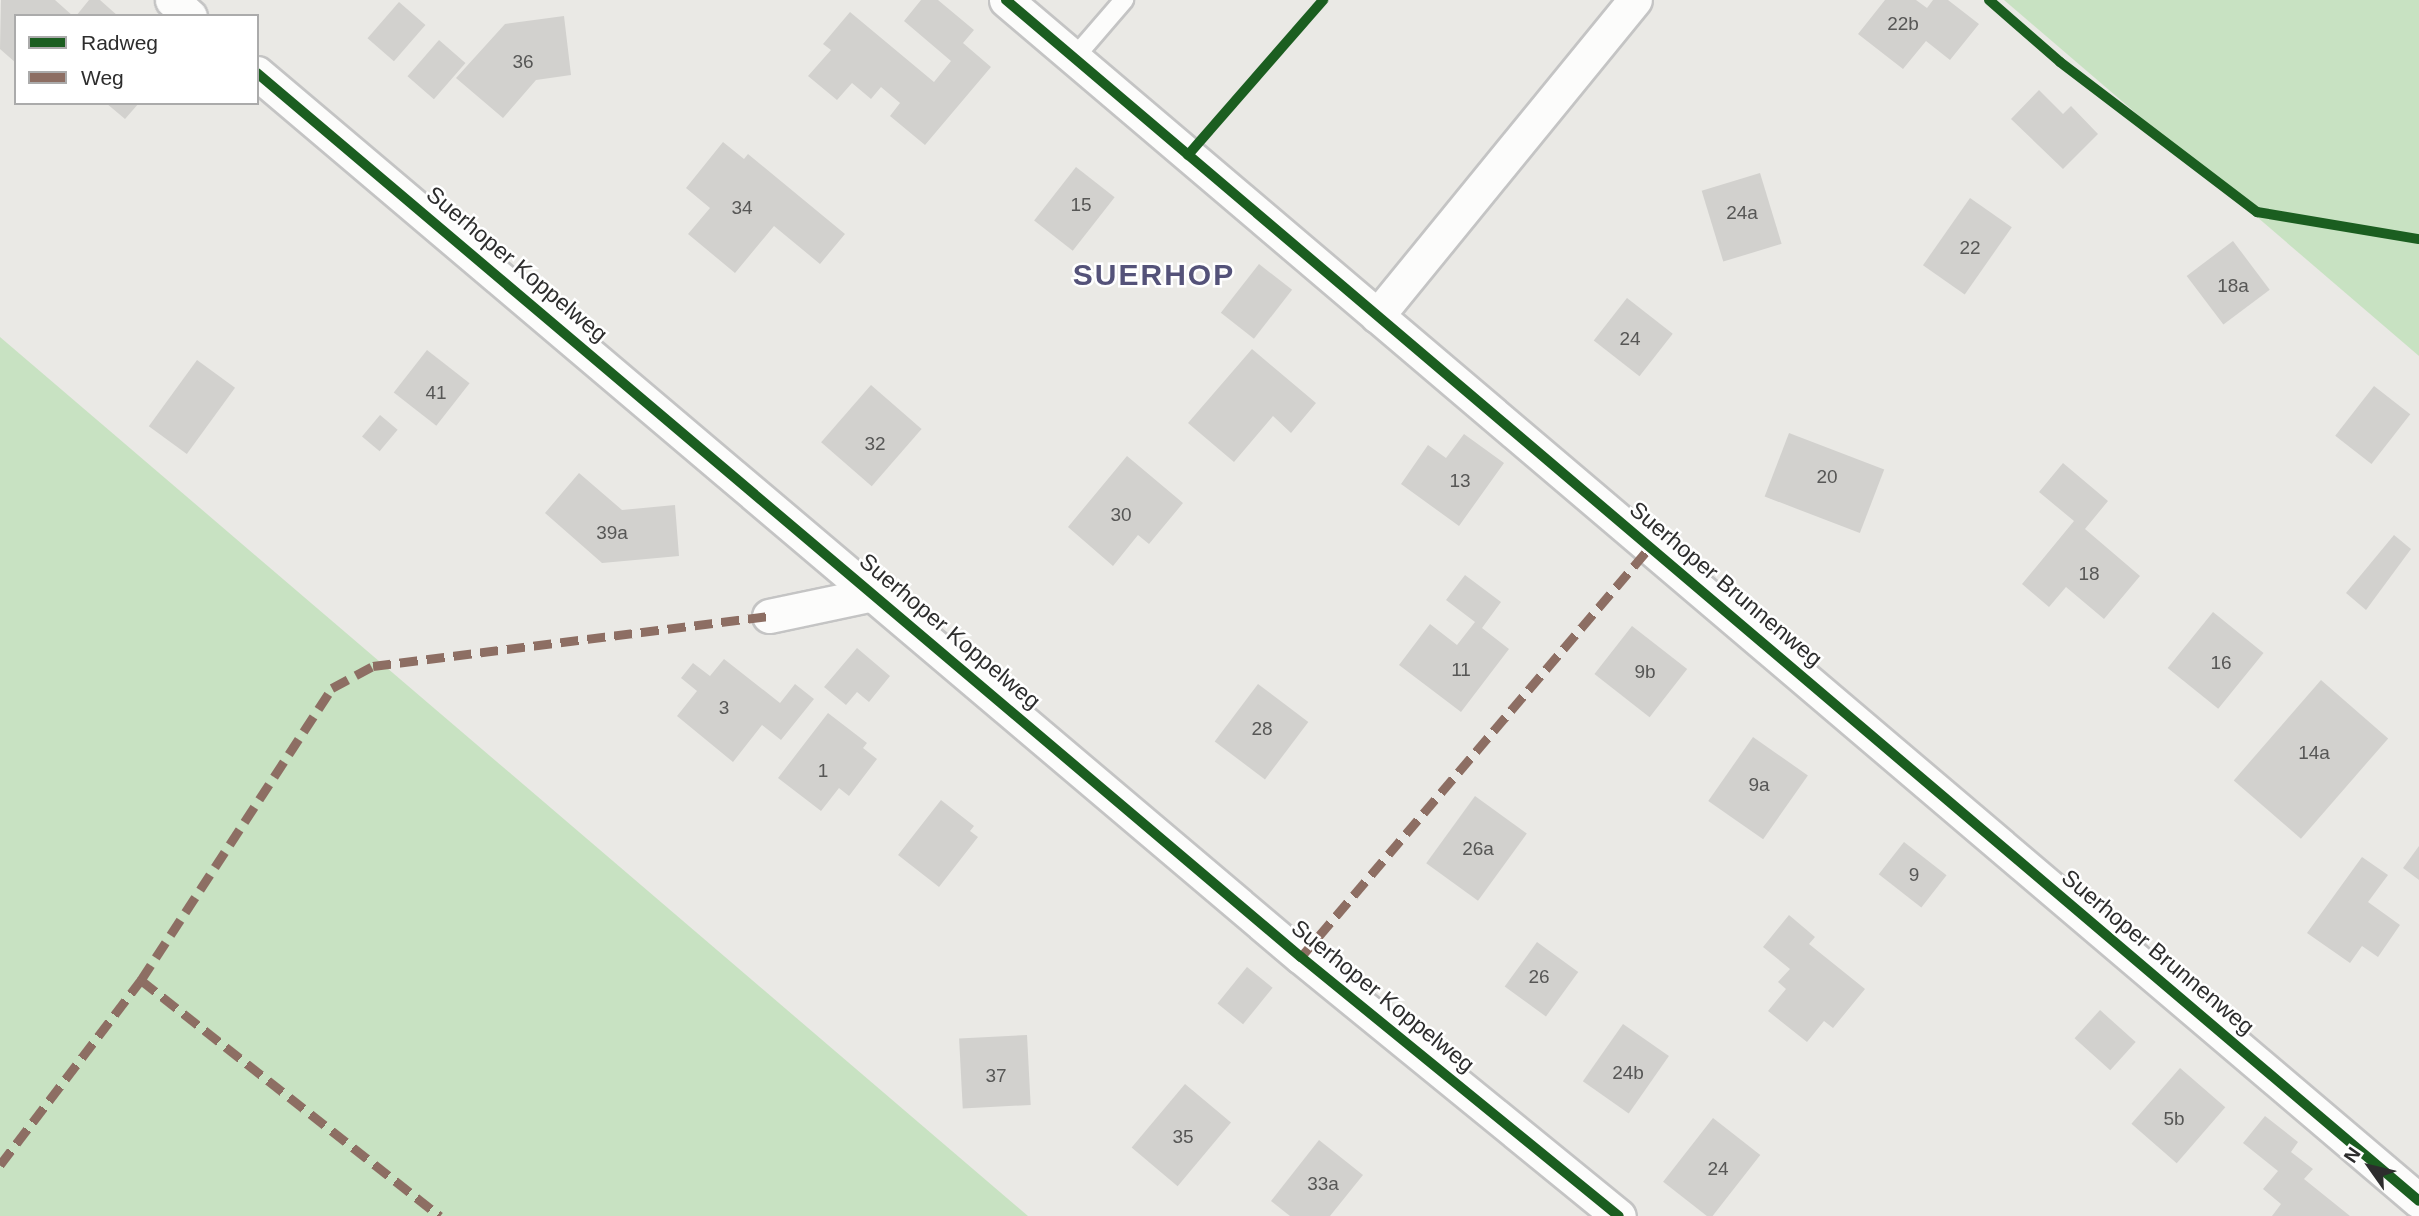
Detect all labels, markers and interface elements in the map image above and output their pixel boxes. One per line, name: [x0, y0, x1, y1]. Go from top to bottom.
house number: 22b: [1887, 13, 1919, 35]
legend: [14, 14, 259, 105]
text: Radweg: [81, 31, 158, 54]
house number: 36: [512, 51, 534, 73]
text: Weg: [81, 66, 124, 89]
street label: Suerhoper Koppelweg: [421, 180, 613, 348]
house number: 15: [1070, 194, 1092, 216]
house number: 34: [731, 197, 753, 219]
house number: 24a: [1726, 202, 1758, 224]
house number: 22: [1959, 237, 1981, 259]
district label: SUERHOP: [1074, 257, 1234, 293]
house number: 18a: [2217, 275, 2249, 297]
house number: 24: [1619, 328, 1641, 350]
house number: 41: [425, 382, 447, 404]
house number: 32: [864, 433, 886, 455]
house number: 20: [1816, 466, 1838, 488]
house number: 13: [1449, 470, 1471, 492]
street label: Suerhoper Brunnenweg: [1624, 495, 1828, 673]
house number: 30: [1110, 504, 1132, 526]
house number: 39a: [596, 522, 628, 544]
street label: Suerhoper Koppelweg: [854, 547, 1046, 715]
house number: 18: [2078, 563, 2100, 585]
house number: 16: [2210, 652, 2232, 674]
house number: 11: [1451, 659, 1471, 681]
house number: 9b: [1634, 661, 1656, 683]
house number: 3: [719, 697, 729, 719]
house number: 28: [1251, 718, 1273, 740]
house number: 14a: [2298, 742, 2330, 764]
house number: 1: [818, 760, 828, 782]
house number: 9a: [1748, 774, 1770, 796]
house number: 26a: [1462, 838, 1494, 860]
street label: Suerhoper Brunnenweg: [2056, 863, 2260, 1041]
house number: 9: [1909, 864, 1919, 886]
street label: Suerhoper Koppelweg: [1286, 914, 1480, 1078]
house number: 26: [1528, 966, 1550, 988]
house number: 24b: [1612, 1062, 1644, 1084]
house number: 37: [985, 1065, 1007, 1087]
house number: 5b: [2163, 1108, 2185, 1130]
house number: 35: [1172, 1126, 1194, 1148]
north arrow: [2335, 1132, 2405, 1202]
text: N: [2340, 1143, 2365, 1167]
house number: 24: [1707, 1158, 1729, 1180]
house number: 33a: [1307, 1173, 1339, 1195]

